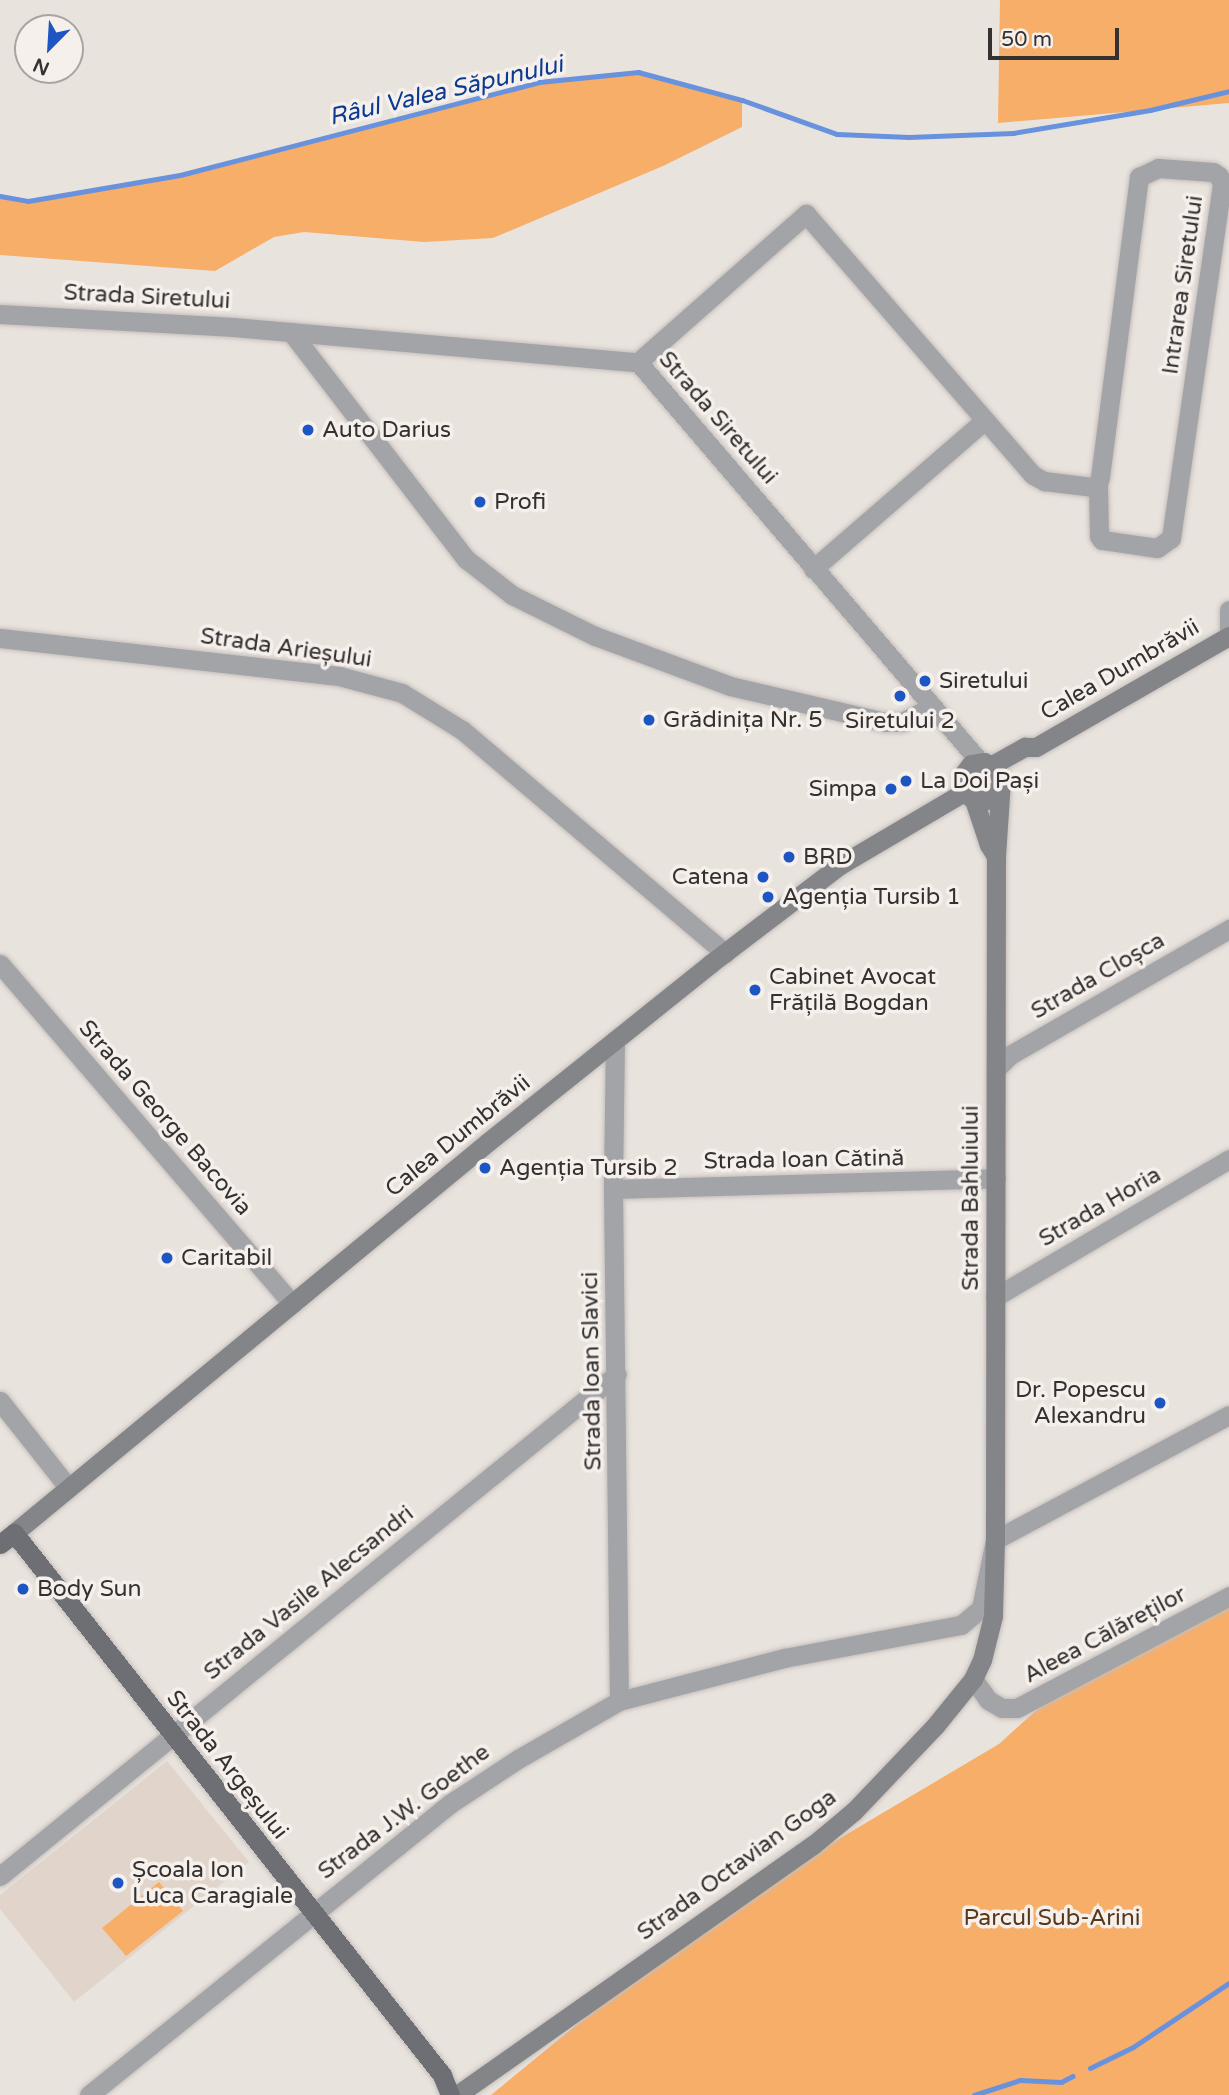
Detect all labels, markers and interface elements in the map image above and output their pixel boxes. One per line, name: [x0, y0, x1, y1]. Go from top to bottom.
north arrow: [14, 14, 84, 84]
scale bar: [991, 14, 1122, 58]
text: 50 m: [1001, 27, 1052, 52]
water label: Râul Valea Săpunului: [326, 50, 566, 132]
text: N: [30, 53, 53, 80]
street label: Intrarea Siretului: [1157, 194, 1209, 376]
street label: Strada Siretului: [63, 279, 231, 315]
street label: Strada Siretului: [653, 346, 783, 490]
place label: Auto Darius: [322, 416, 451, 444]
marker: Auto Darius: [300, 422, 316, 438]
place label: Profi: [494, 488, 546, 516]
marker: Profi: [472, 494, 488, 510]
street label: Calea Dumbrăvii: [1036, 613, 1204, 727]
street label: Strada Arieșului: [199, 622, 373, 674]
place label: Siretului: [939, 667, 1028, 695]
marker: Siretului: [917, 673, 933, 689]
marker: Siretului 2: [892, 688, 908, 704]
place label: Grădinița Nr. 5: [663, 706, 823, 734]
place label: Siretului 2: [845, 707, 955, 735]
marker: Grădinița Nr. 5: [641, 712, 657, 728]
place label: La Doi Pași: [920, 767, 1039, 795]
marker: La Doi Pași: [898, 773, 914, 789]
place label: Simpa: [809, 775, 877, 803]
marker: Simpa: [883, 781, 899, 797]
place label: BRD: [803, 843, 853, 871]
marker: BRD: [781, 849, 797, 865]
place label: Catena: [672, 863, 749, 891]
marker: Catena: [755, 869, 771, 885]
place label: Agenția Tursib 1: [782, 883, 961, 911]
marker: Agenția Tursib 1: [760, 889, 776, 905]
street label: Strada Cloșca: [1026, 927, 1170, 1025]
place label: Cabinet Avocat Frățilă Bogdan: [769, 963, 936, 1017]
marker: Cabinet Avocat Frățilă Bogdan: [747, 982, 763, 998]
street label: Strada George Bacovia: [73, 1015, 257, 1221]
street label: Calea Dumbrăvii: [380, 1069, 536, 1203]
street label: Strada Bahluiului: [957, 1105, 985, 1291]
street label: Strada Ioan Cătină: [703, 1144, 905, 1176]
place label: Agenția Tursib 2: [499, 1154, 678, 1182]
marker: Agenția Tursib 2: [477, 1160, 493, 1176]
street label: Strada Horia: [1034, 1161, 1166, 1253]
place label: Caritabil: [181, 1244, 272, 1272]
marker: Caritabil: [159, 1250, 175, 1266]
street label: Strada Ioan Slavici: [576, 1271, 608, 1471]
place label: Dr. Popescu Alexandru: [1015, 1376, 1146, 1430]
marker: Dr. Popescu Alexandru: [1152, 1395, 1168, 1411]
street label: Strada Vasile Alecsandri: [199, 1500, 419, 1686]
place label: Body Sun: [37, 1575, 142, 1603]
marker: Body Sun: [15, 1581, 31, 1597]
street label: Aleea Călăreților: [1019, 1581, 1191, 1689]
street label: Strada Argeșului: [160, 1685, 294, 1845]
street label: Strada J.W. Goethe: [313, 1739, 495, 1885]
street label: Strada Octavian Goga: [632, 1784, 842, 1946]
place label: Școala Ion Luca Caragiale: [132, 1856, 293, 1910]
marker: Școala Ion Luca Caragiale: [110, 1875, 126, 1891]
park label: Parcul Sub-Arini: [963, 1904, 1141, 1932]

